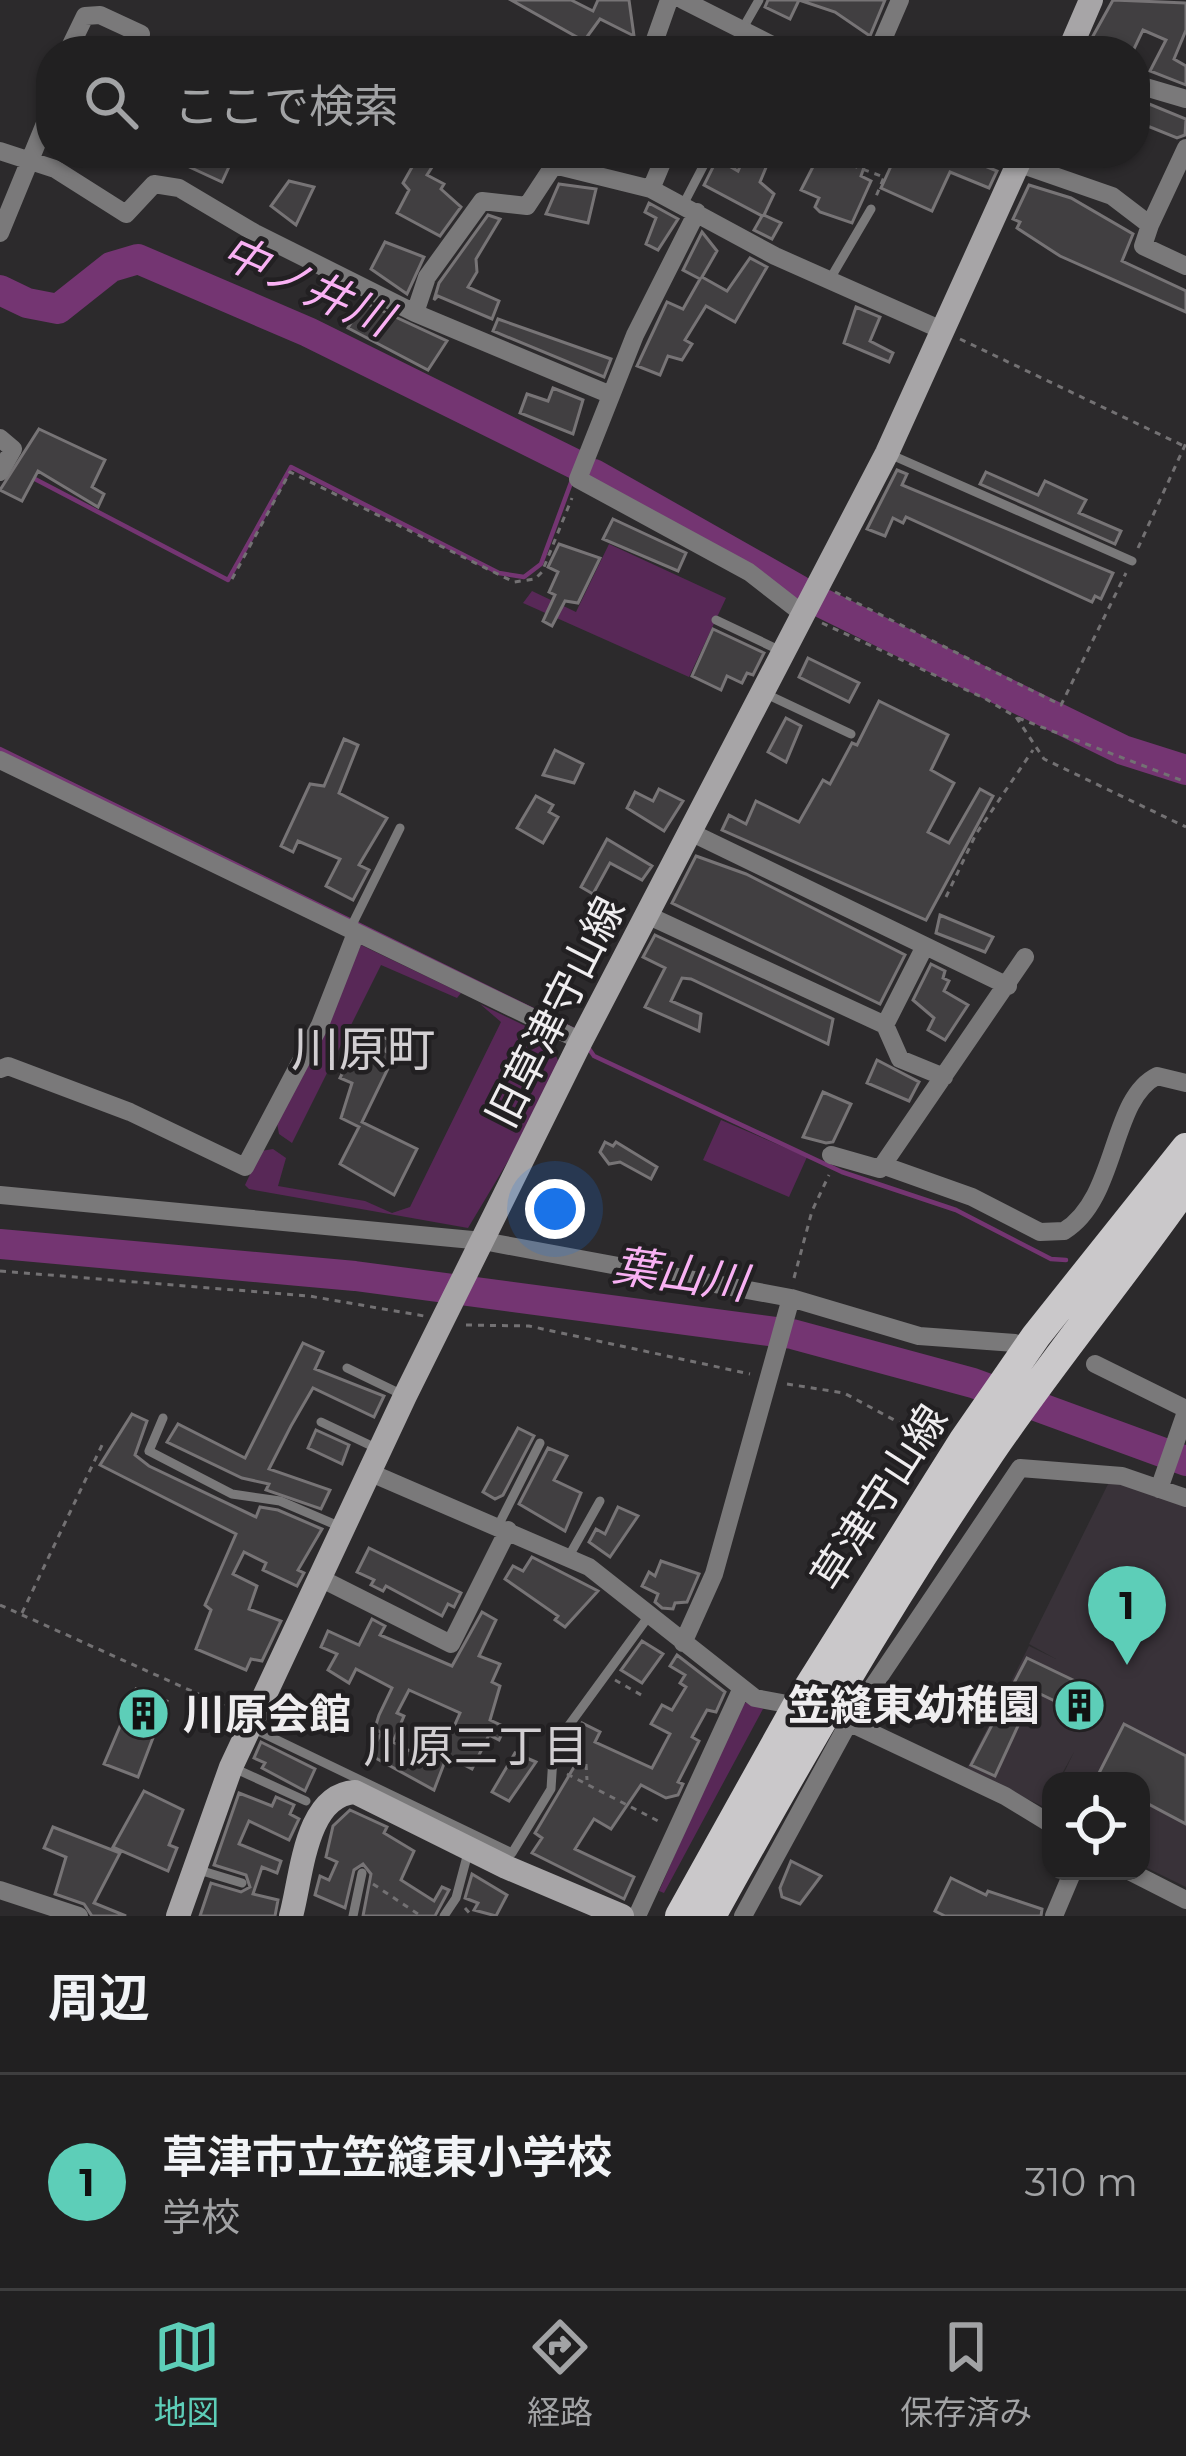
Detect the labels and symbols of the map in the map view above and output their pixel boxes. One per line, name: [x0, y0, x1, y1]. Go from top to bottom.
water label: 中ノ井川: [214, 223, 404, 348]
street label: 旧草津守山線: [475, 888, 635, 1136]
district label: 川原町: [291, 1020, 435, 1078]
your location: [525, 1179, 585, 1239]
water label: 葉山川: [609, 1237, 755, 1311]
street label: 草津守山線: [800, 1395, 958, 1599]
pin: 1: [1088, 1566, 1166, 1665]
building icon: 笠縫東幼稚園: [1051, 1677, 1107, 1733]
place label: 笠縫東幼稚園: [788, 1679, 1040, 1731]
building icon: 川原会館: [116, 1686, 172, 1742]
place label: 川原会館: [183, 1688, 351, 1740]
district label: 川原三丁目: [363, 1718, 589, 1773]

